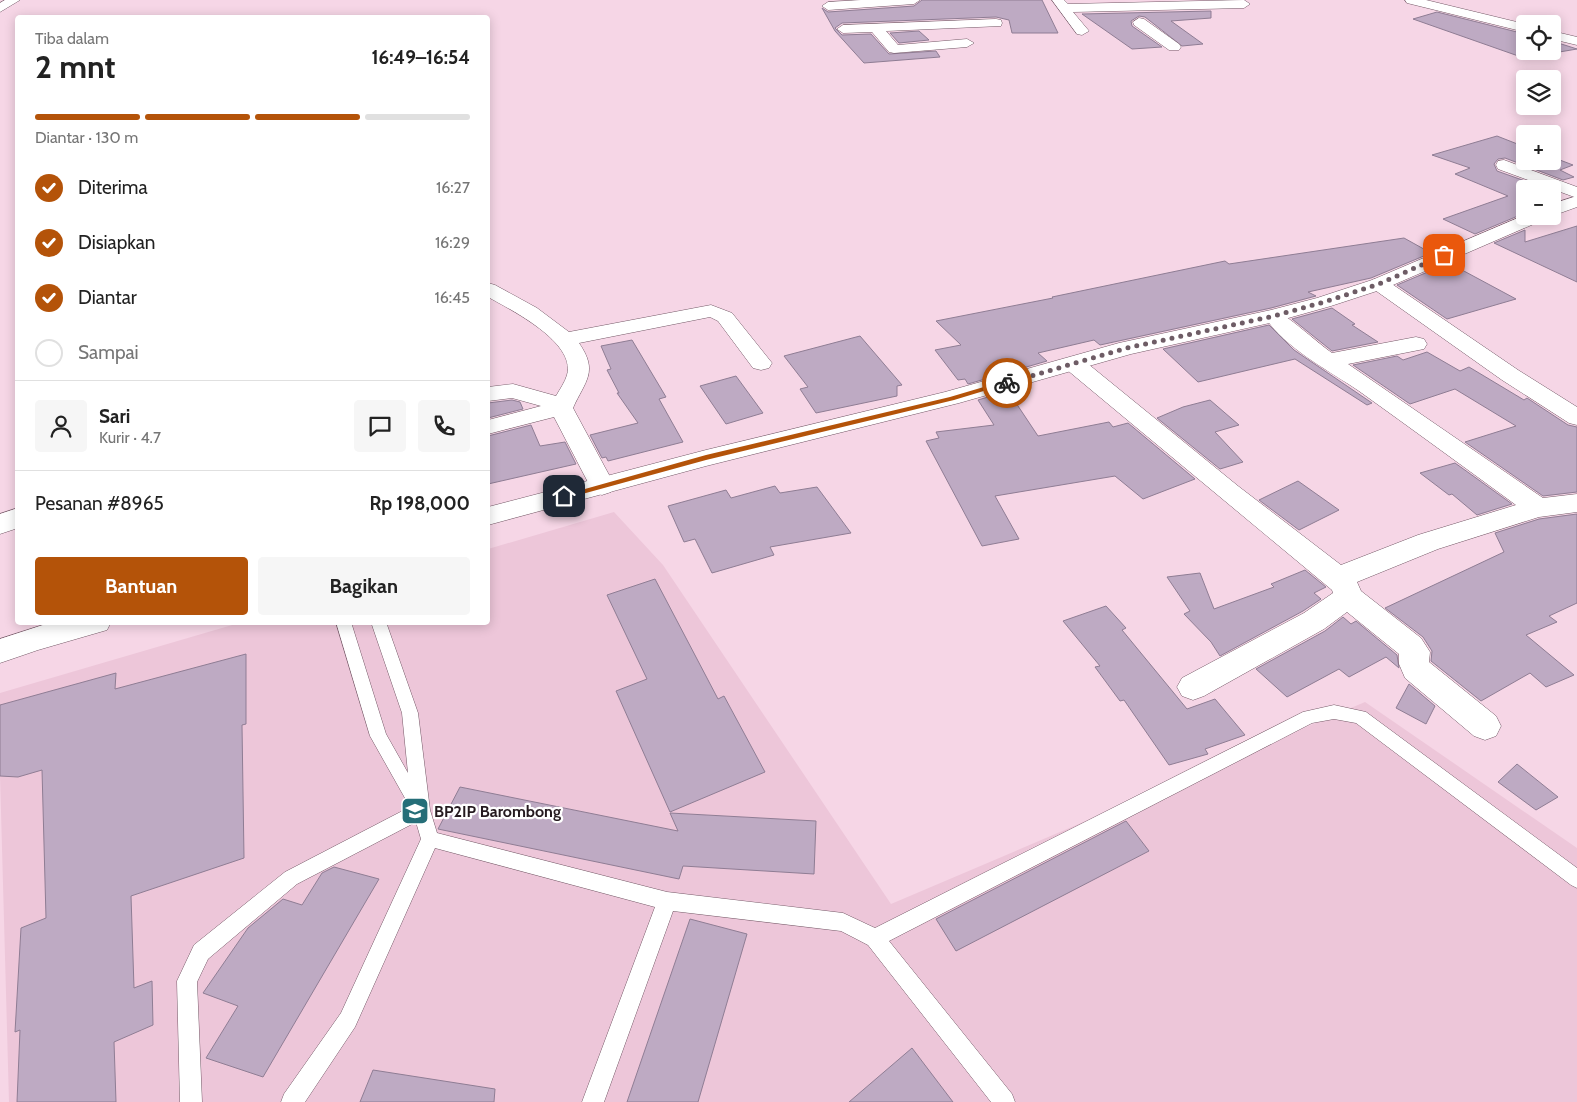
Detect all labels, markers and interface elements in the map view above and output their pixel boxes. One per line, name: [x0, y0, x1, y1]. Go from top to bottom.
map controls: [1516, 15, 1561, 225]
button: locate: [1516, 15, 1561, 60]
text: Tiba dalam: [35, 29, 109, 48]
text: 16:49–16:54: [371, 46, 470, 69]
text: 2 mnt: [35, 47, 115, 86]
button: layers: [1516, 70, 1561, 115]
button: +: [1516, 125, 1561, 170]
text: Diantar · 130 m: [35, 128, 138, 147]
icon: check: [35, 174, 63, 202]
text: Diterima: [78, 176, 148, 199]
text: 16:27: [436, 178, 470, 197]
button: −: [1516, 180, 1561, 225]
icon: check: [35, 229, 63, 257]
text: Disiapkan: [78, 231, 155, 254]
text: 16:29: [435, 233, 470, 252]
pin: [1423, 234, 1465, 276]
icon: bag: [1430, 241, 1458, 269]
icon: check: [35, 284, 63, 312]
text: Diantar: [78, 286, 137, 309]
text: 16:45: [434, 288, 470, 307]
text: Sampai: [78, 341, 139, 364]
courier: [982, 358, 1032, 408]
icon: bike: [993, 369, 1021, 397]
button: person: [35, 400, 87, 452]
button: chat: [354, 400, 406, 452]
button: phone: [418, 400, 470, 452]
text: Sari: [99, 405, 130, 428]
text: Kurir · 4.7: [99, 428, 161, 447]
pin: [543, 475, 585, 517]
icon: home: [550, 482, 578, 510]
text: Pesanan #8965: [35, 492, 164, 515]
text: Rp 198,000: [369, 492, 470, 515]
button: Bantuan: [35, 557, 248, 615]
button: Bagikan: [258, 557, 470, 615]
school or university icon: BP2IP Barombong: [400, 796, 430, 826]
place label: BP2IP Barombong: [434, 802, 561, 821]

